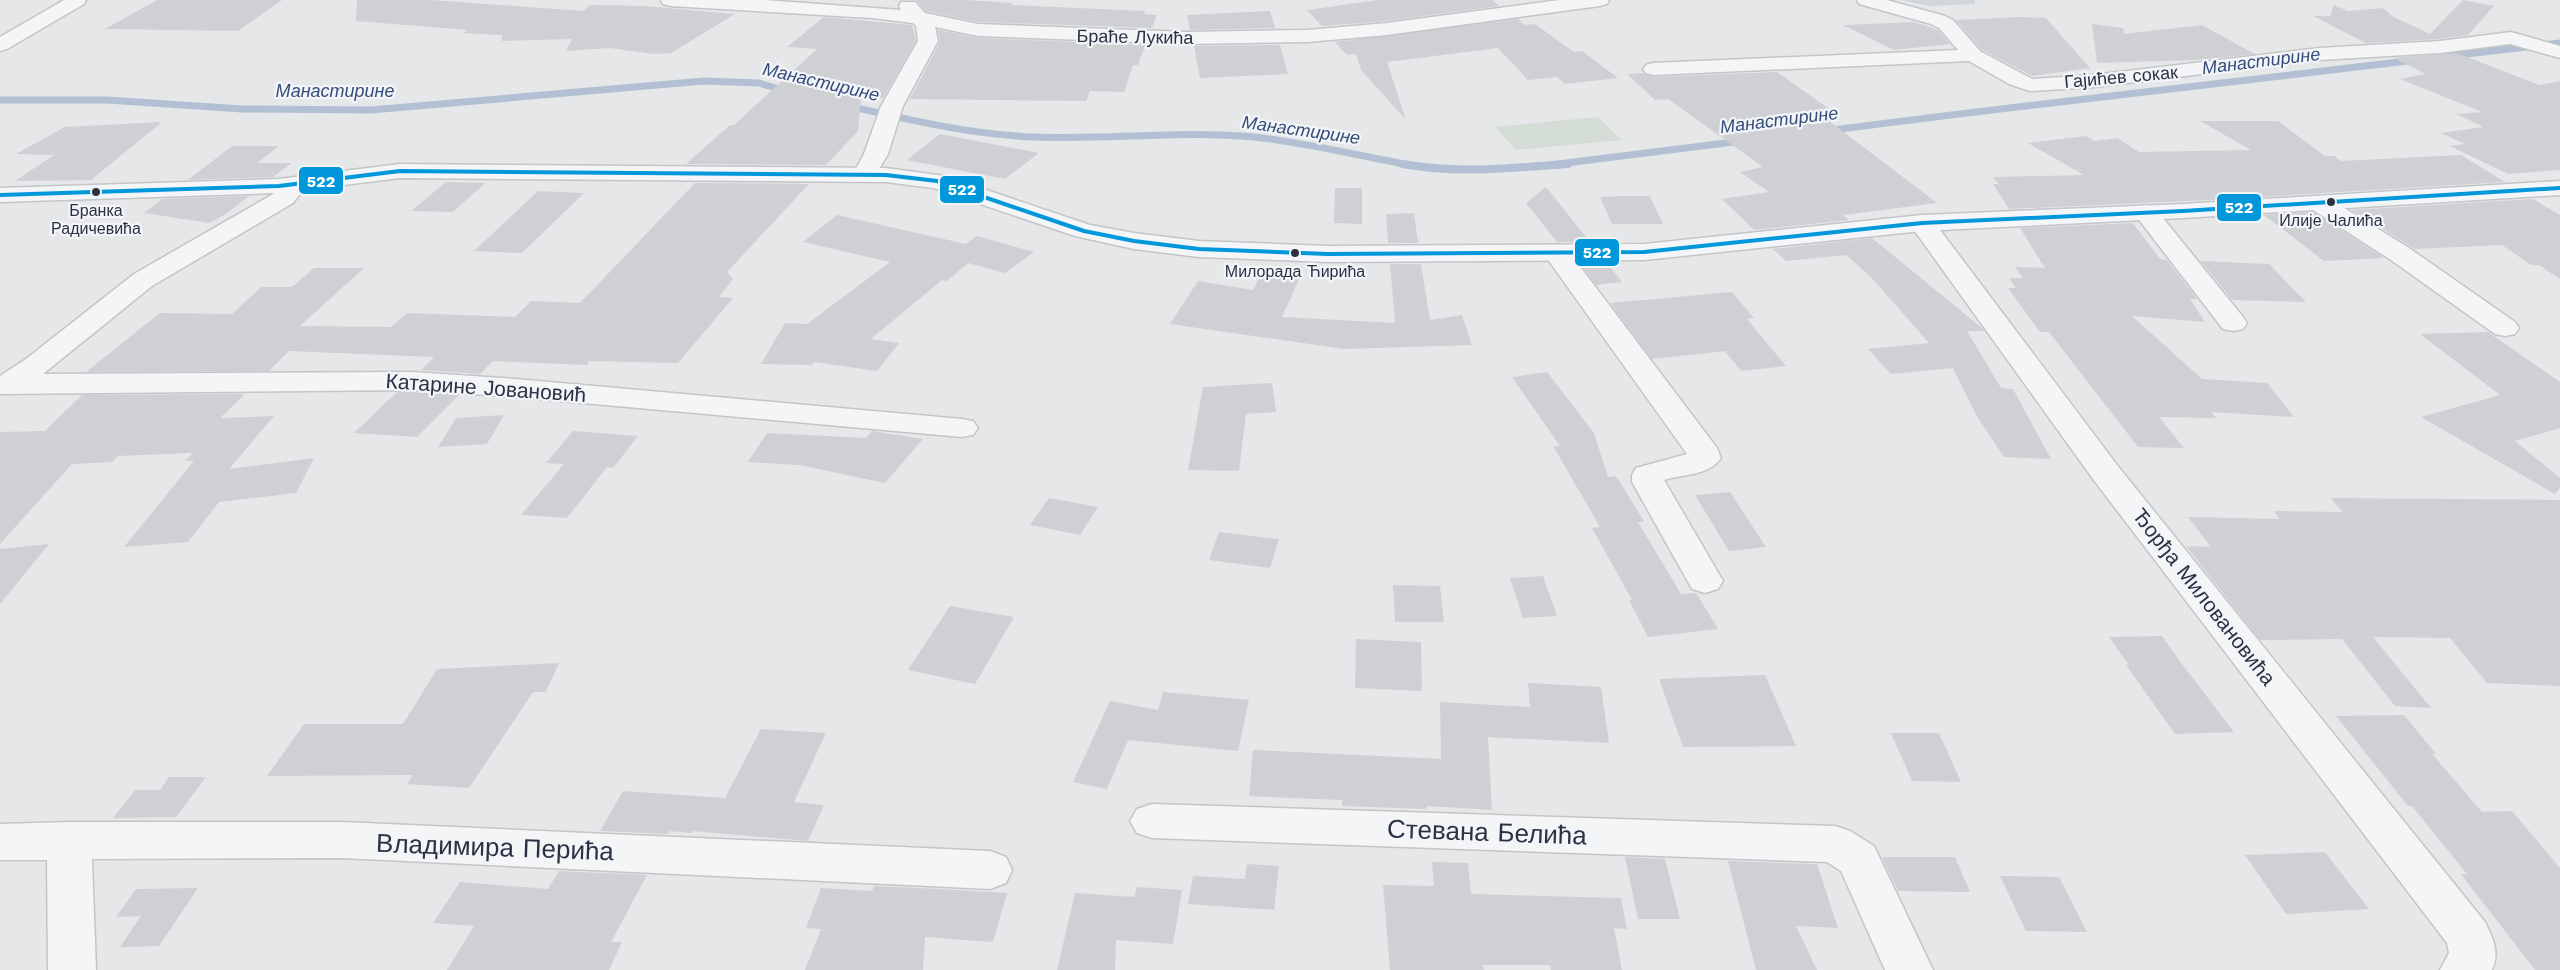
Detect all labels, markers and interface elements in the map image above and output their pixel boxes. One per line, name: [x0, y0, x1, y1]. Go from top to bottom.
street label: Браће Лукића: [1076, 25, 1195, 48]
water label: Манастирине: [2201, 43, 2321, 78]
water label: Манастирине: [761, 58, 881, 105]
street label: Гајићев сокак: [2063, 61, 2179, 92]
water label: Манастирине: [275, 80, 395, 101]
water label: Манастирине: [1719, 102, 1839, 137]
water label: Манастирине: [1241, 111, 1361, 148]
line badge: 522: [298, 166, 344, 195]
text: 522: [307, 172, 335, 191]
line badge: 522: [939, 175, 985, 204]
text: 522: [948, 180, 976, 199]
marker: Бранка Радичевића: [90, 186, 102, 198]
line badge: 522: [2216, 193, 2262, 222]
marker: Илије Чалића: [2325, 196, 2337, 208]
text: 522: [2225, 198, 2253, 217]
place label: Бранка Радичевића: [51, 201, 141, 238]
place label: Илије Чалића: [2279, 211, 2383, 230]
line badge: 522: [1574, 238, 1620, 267]
text: 522: [1583, 243, 1611, 262]
marker: Милорада Ћирића: [1289, 247, 1301, 259]
place label: Милорада Ћирића: [1225, 262, 1365, 281]
street label: Катарине Јовановић: [385, 368, 587, 407]
street label: Ђорђа Миловановића: [2128, 503, 2281, 690]
street label: Стевана Белића: [1387, 814, 1588, 850]
street label: Владимира Перића: [376, 828, 615, 866]

